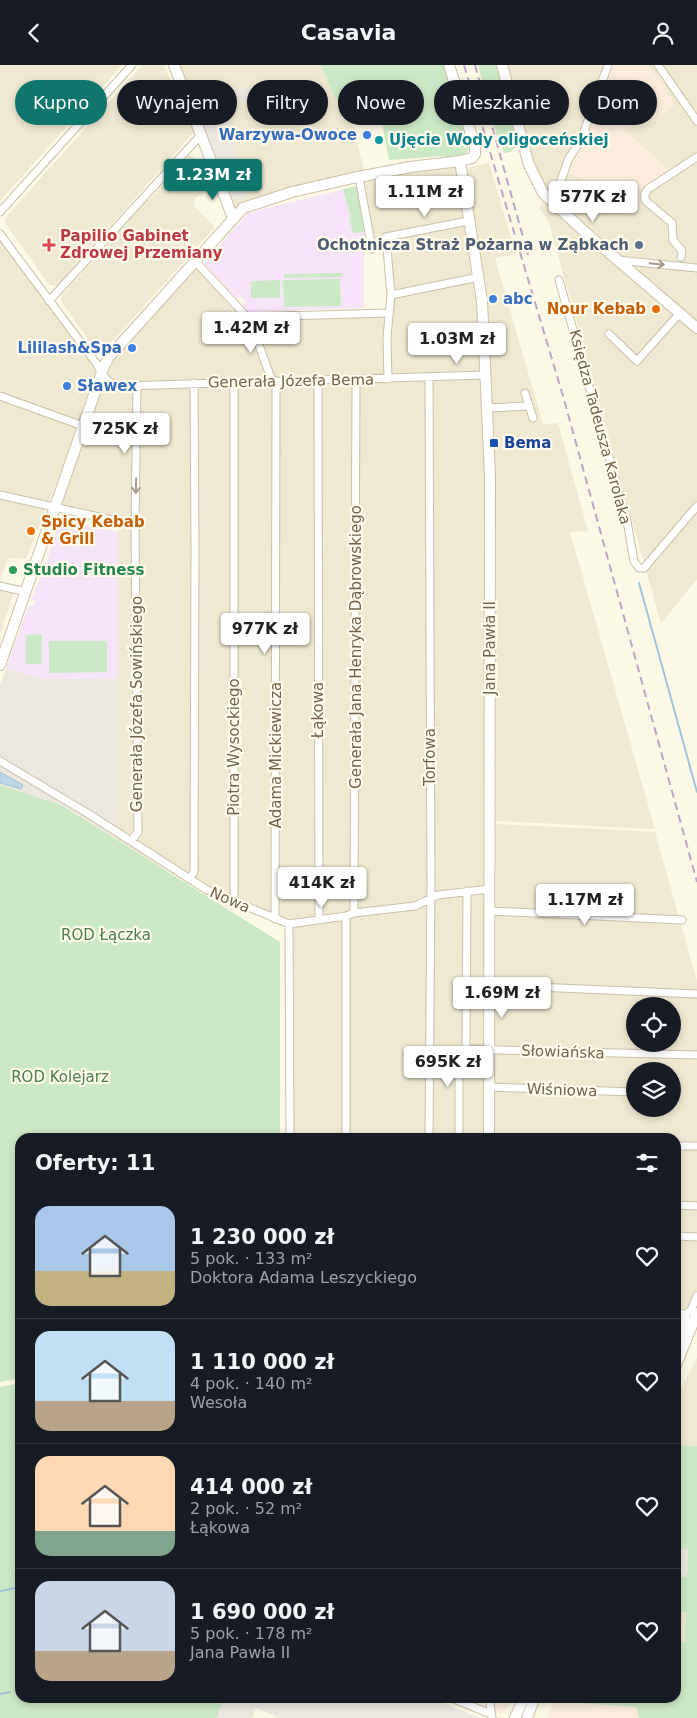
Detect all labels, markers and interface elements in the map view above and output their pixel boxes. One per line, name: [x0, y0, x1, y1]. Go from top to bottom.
icon: back: [20, 19, 48, 47]
icon: person: [649, 19, 677, 47]
text: Casavia: [301, 20, 396, 45]
chip: Kupno: [15, 80, 107, 125]
chip: Wynajem: [117, 80, 237, 125]
chip: Filtry: [247, 80, 328, 125]
chip: Nowe: [338, 80, 424, 125]
chip: Mieszkanie: [434, 80, 569, 125]
chip: Dom: [579, 80, 657, 125]
place label: Warzywa-Owoce: [219, 126, 357, 144]
marker: Warzywa-Owoce: [361, 129, 373, 141]
place label: Ujęcie Wody oligoceńskiej: [389, 131, 609, 149]
marker: Ujęcie Wody oligoceńskiej: [373, 134, 385, 146]
pin: 1.23M zł: [161, 159, 265, 201]
text: 1.23M zł: [175, 165, 251, 184]
pin: 1.11M zł: [373, 175, 477, 218]
pin: 577K zł: [547, 181, 639, 223]
text: 1.11M zł: [387, 182, 463, 201]
text: 577K zł: [560, 187, 626, 206]
place label: Papilio Gabinet Zdrowej Przemiany: [60, 227, 223, 262]
place label: Ochotnicza Straż Pożarna w Ząbkach: [317, 236, 629, 254]
marker: Papilio Gabinet Zdrowej Przemiany: [42, 238, 56, 252]
marker: Ochotnicza Straż Pożarna w Ząbkach: [633, 239, 645, 251]
one-way arrow: [649, 259, 665, 269]
place label: abc: [503, 290, 533, 308]
marker: abc: [487, 293, 499, 305]
place label: Nour Kebab: [547, 300, 646, 318]
marker: Nour Kebab: [650, 303, 662, 315]
pin: 1.42M zł: [199, 311, 303, 354]
text: 1.42M zł: [213, 318, 289, 337]
pin: 1.03M zł: [405, 323, 509, 365]
street label: Księdza Tadeusza Karolaka: [565, 328, 635, 526]
text: 1.03M zł: [419, 329, 495, 348]
place label: Lililash&Spa: [17, 339, 122, 357]
marker: Lililash&Spa: [126, 342, 138, 354]
street label: Generała Józefa Bema: [208, 371, 374, 391]
place label: Sławex: [77, 377, 138, 395]
marker: Sławex: [61, 380, 73, 392]
pin: 725K zł: [79, 413, 171, 455]
text: 725K zł: [92, 419, 158, 438]
place label: Bema: [504, 434, 551, 452]
marker: Bema: [488, 437, 500, 449]
one-way arrow: [131, 478, 141, 494]
street label: Generała Jana Henryka Dąbrowskiego: [347, 505, 365, 789]
place label: Spicy Kebab & Grill: [41, 513, 145, 548]
marker: Spicy Kebab & Grill: [25, 525, 37, 537]
place label: Studio Fitness: [23, 561, 144, 579]
marker: Studio Fitness: [7, 564, 19, 576]
street label: Generała Józefa Sowińskiego: [128, 596, 146, 812]
street label: Jana Pawła II: [481, 601, 499, 696]
pin: 977K zł: [219, 613, 311, 655]
text: 977K zł: [232, 619, 298, 638]
street label: Piotra Wysockiego: [225, 678, 243, 816]
street label: Adama Mickiewicza: [267, 682, 285, 828]
street label: Łąkowa: [309, 682, 327, 739]
street label: Torfowa: [421, 728, 439, 787]
pin: 414K zł: [276, 867, 368, 909]
text: 414K zł: [289, 873, 355, 892]
street label: Nowa: [207, 883, 253, 917]
pin: 1.17M zł: [533, 883, 637, 926]
text: 1.17M zł: [547, 890, 623, 909]
park label: ROD Łączka: [61, 926, 151, 944]
pin: 1.69M zł: [450, 977, 554, 1019]
text: 1.69M zł: [464, 983, 540, 1002]
map controls: [626, 997, 681, 1117]
button: locate: [626, 997, 681, 1052]
street label: Słowiańska: [521, 1042, 605, 1062]
pin: 695K zł: [402, 1045, 494, 1088]
text: 695K zł: [415, 1052, 481, 1071]
button: layers: [626, 1062, 681, 1117]
park label: ROD Kolejarz: [11, 1068, 109, 1086]
street label: Wiśniowa: [526, 1080, 598, 1100]
icon: filters: [633, 1149, 661, 1177]
text: Oferty: 11: [35, 1151, 155, 1175]
text: 1 230 000 zł: [190, 1225, 334, 1249]
icon: home: [75, 1226, 135, 1286]
icon: heart: [633, 1242, 661, 1270]
text: 5 pok. · 133 m²: [190, 1249, 312, 1268]
text: Doktora Adama Leszyckiego: [190, 1268, 417, 1287]
text: 1 110 000 zł: [190, 1350, 334, 1374]
icon: home: [75, 1351, 135, 1411]
icon: heart: [633, 1367, 661, 1395]
text: 4 pok. · 140 m²: [190, 1374, 312, 1393]
text: Wesoła: [190, 1393, 247, 1412]
text: 414 000 zł: [190, 1475, 312, 1499]
icon: home: [75, 1476, 135, 1536]
icon: heart: [633, 1492, 661, 1520]
text: 2 pok. · 52 m²: [190, 1499, 302, 1518]
text: Łąkowa: [190, 1518, 250, 1537]
text: 1 690 000 zł: [190, 1600, 334, 1624]
icon: home: [75, 1601, 135, 1661]
icon: heart: [633, 1617, 661, 1645]
text: 5 pok. · 178 m²: [190, 1624, 312, 1643]
text: Jana Pawła II: [190, 1643, 290, 1662]

